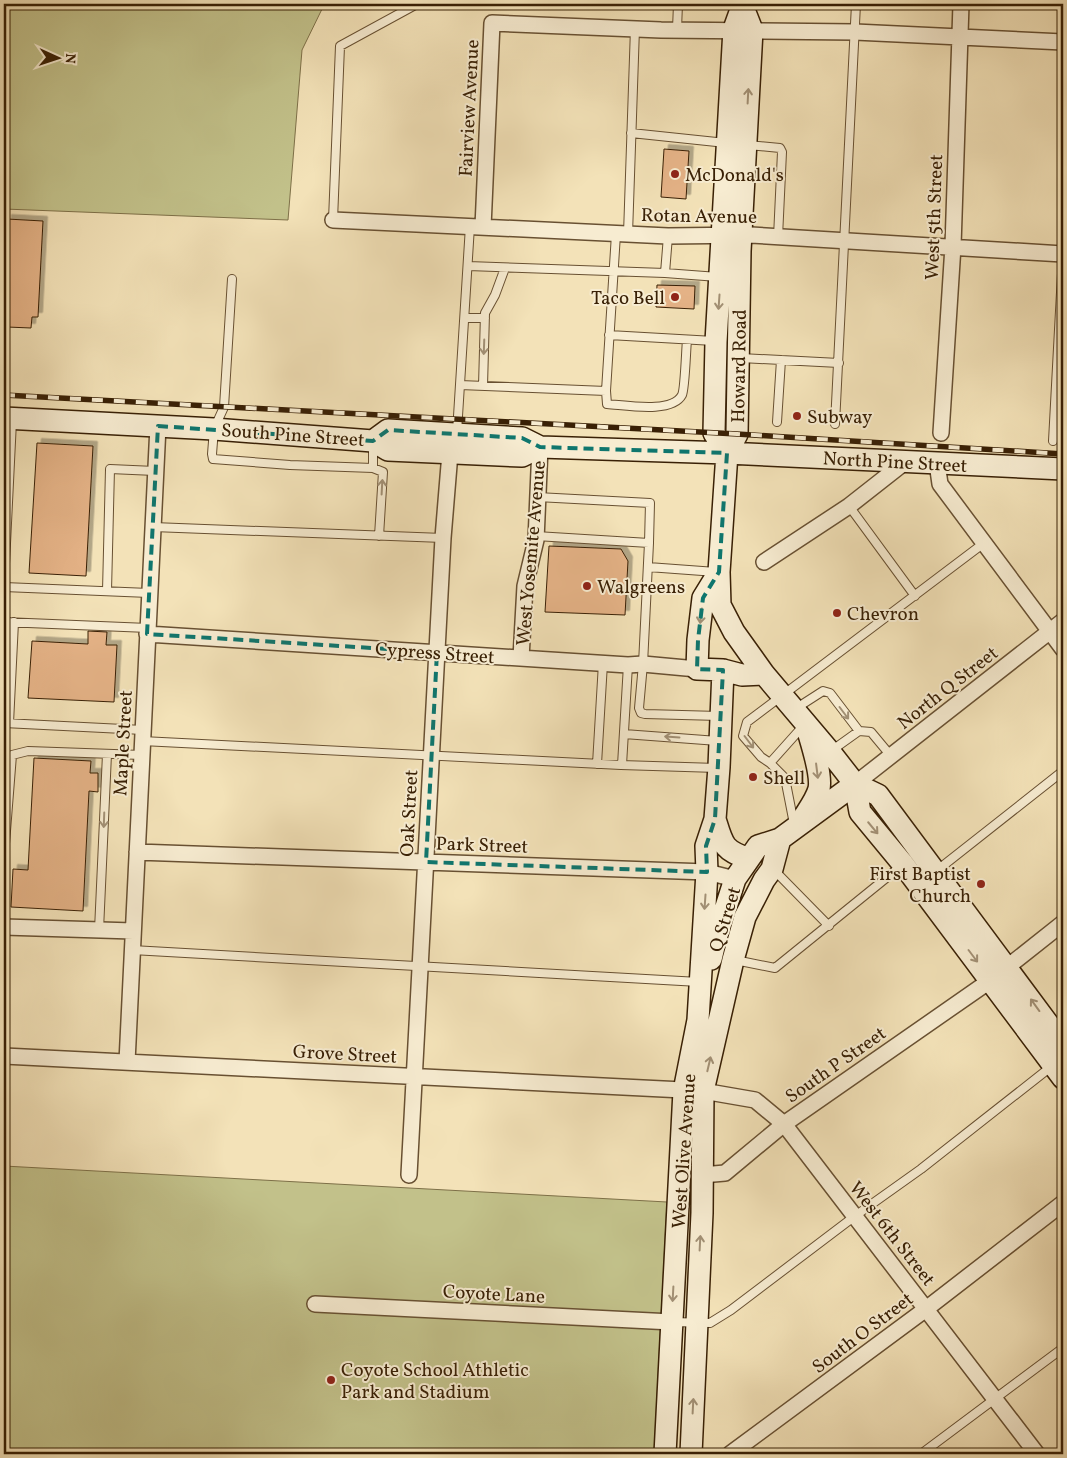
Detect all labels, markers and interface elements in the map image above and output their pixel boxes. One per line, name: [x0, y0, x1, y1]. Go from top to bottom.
north arrow: [32, 32, 82, 82]
street label: Fairview Avenue: [453, 39, 487, 177]
text: N: [60, 53, 79, 64]
one-way arrow: [744, 88, 753, 104]
street label: West 5th Street: [920, 153, 950, 280]
place label: McDonald's: [685, 163, 784, 189]
marker: McDonald's: [669, 168, 681, 180]
street label: Rotan Avenue: [641, 203, 757, 231]
place label: Taco Bell: [591, 286, 665, 312]
marker: Taco Bell: [669, 291, 681, 303]
one-way arrow: [714, 294, 723, 310]
street label: Howard Road: [726, 309, 754, 423]
one-way arrow: [479, 338, 489, 354]
place label: Subway: [807, 405, 872, 431]
marker: Subway: [791, 410, 803, 422]
street label: South Pine Street: [220, 418, 366, 454]
street label: North Pine Street: [822, 446, 968, 480]
street label: West Yosemite Avenue: [511, 459, 553, 647]
one-way arrow: [377, 479, 387, 496]
place label: Walgreens: [597, 575, 685, 601]
marker: Walgreens: [581, 580, 593, 592]
place label: Chevron: [847, 602, 919, 628]
marker: Chevron: [831, 607, 843, 619]
one-way arrow: [696, 608, 706, 624]
street label: Cypress Street: [374, 637, 496, 671]
street label: North Q Street: [892, 641, 1004, 736]
street label: Maple Street: [108, 689, 140, 797]
one-way arrow: [839, 706, 850, 719]
one-way arrow: [664, 733, 680, 742]
one-way arrow: [743, 735, 754, 748]
one-way arrow: [812, 763, 822, 779]
place label: Shell: [763, 766, 805, 792]
street label: Oak Street: [395, 769, 425, 857]
marker: Shell: [747, 771, 759, 783]
one-way arrow: [99, 812, 109, 828]
one-way arrow: [867, 821, 878, 834]
street label: Park Street: [435, 831, 529, 861]
place label: First Baptist Church: [869, 862, 971, 910]
marker: First Baptist Church: [975, 878, 987, 890]
street label: Q Street: [704, 883, 748, 956]
one-way arrow: [701, 893, 710, 909]
one-way arrow: [968, 949, 978, 963]
one-way arrow: [1029, 999, 1040, 1012]
street label: South P Street: [780, 1021, 892, 1110]
street label: Grove Street: [292, 1039, 398, 1071]
one-way arrow: [705, 1056, 714, 1072]
street label: West Olive Avenue: [667, 1073, 703, 1229]
street label: West 6th Street: [842, 1176, 941, 1292]
one-way arrow: [696, 1235, 705, 1251]
street label: Coyote Lane: [442, 1279, 546, 1311]
one-way arrow: [669, 1286, 678, 1302]
street label: South O Street: [807, 1287, 919, 1380]
place label: Coyote School Athletic Park and Stadium: [341, 1358, 529, 1406]
marker: Coyote School Athletic Park and Stadium: [325, 1374, 337, 1386]
one-way arrow: [689, 1398, 698, 1414]

